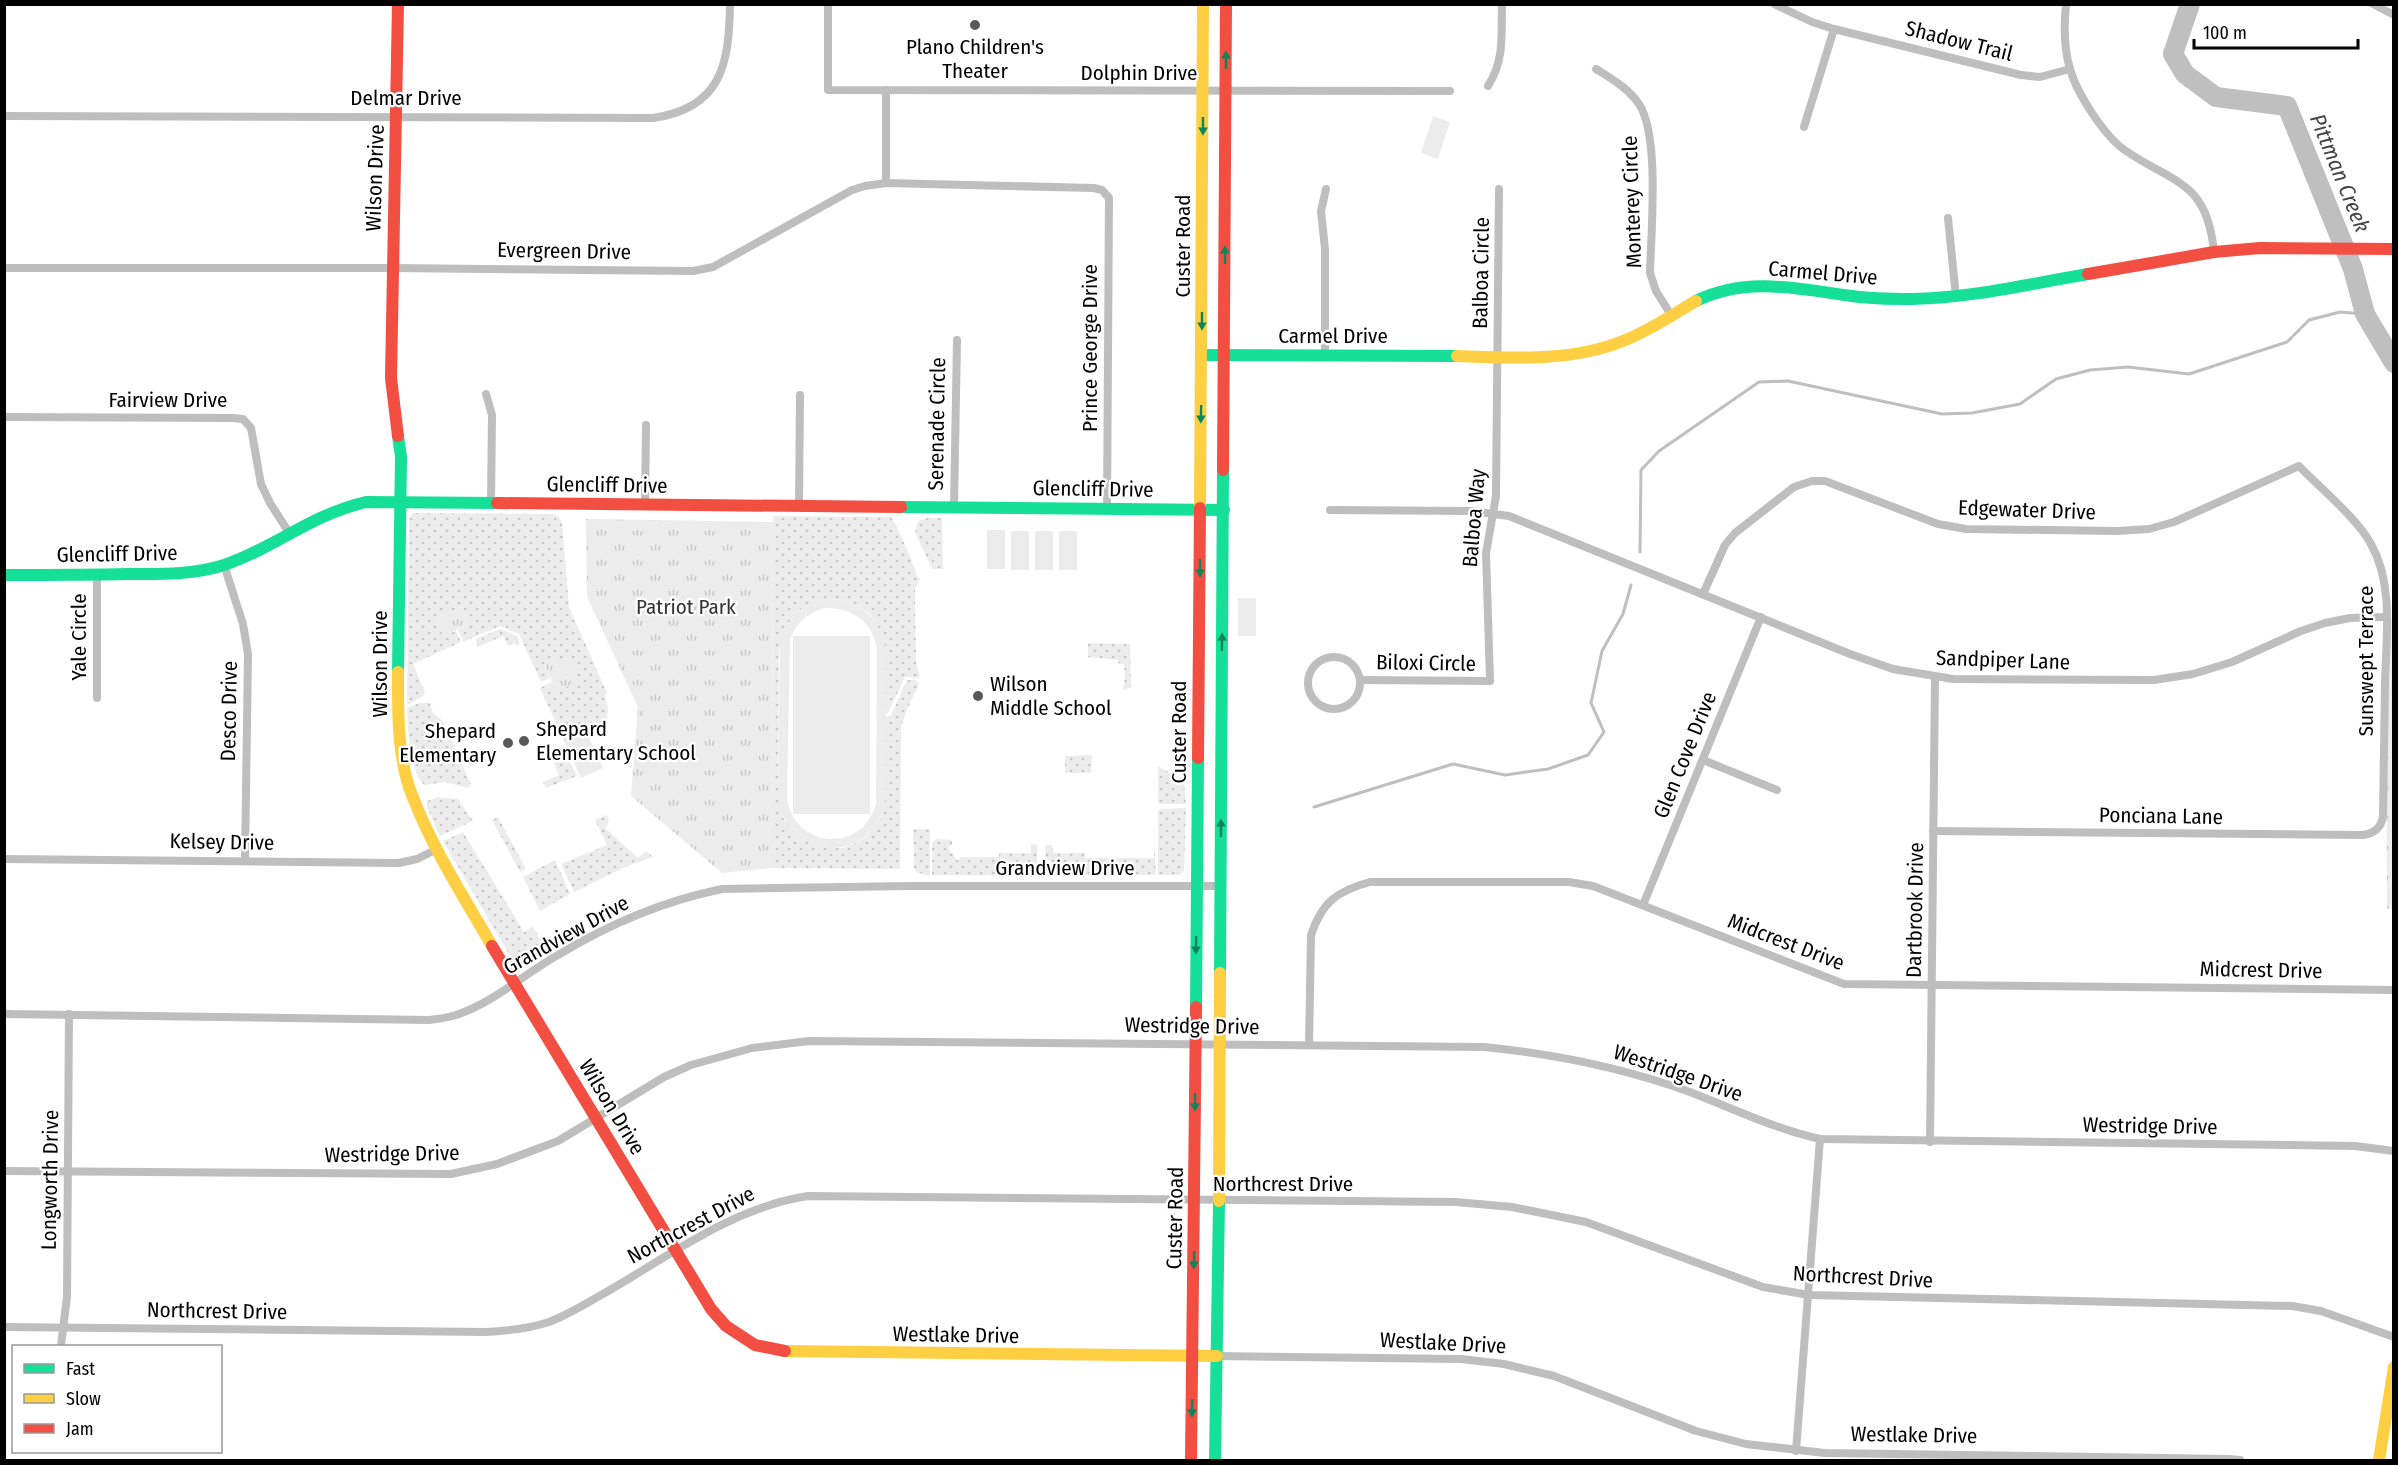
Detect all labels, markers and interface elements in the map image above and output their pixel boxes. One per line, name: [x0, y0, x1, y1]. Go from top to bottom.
scale bar: [2194, 12, 2358, 50]
street label: Shadow Trail: [1903, 15, 2016, 67]
marker: Plano Children's Theater: [968, 18, 982, 32]
text: 100 m: [2203, 22, 2247, 44]
place label: Plano Children's Theater: [906, 34, 1044, 84]
one-way arrow: [1221, 50, 1231, 69]
street label: Dolphin Drive: [1081, 60, 1197, 86]
street label: Delmar Drive: [350, 85, 462, 111]
water label: Pittman Creek: [2304, 110, 2376, 236]
one-way arrow: [1198, 116, 1208, 135]
street label: Wilson Drive: [360, 124, 390, 232]
street label: Monterey Circle: [1617, 135, 1647, 269]
street label: Custer Road: [1170, 195, 1196, 297]
street label: Balboa Circle: [1467, 217, 1495, 329]
street label: Evergreen Drive: [497, 237, 631, 265]
one-way arrow: [1220, 245, 1230, 264]
street label: Carmel Drive: [1767, 255, 1879, 291]
street label: Prince George Drive: [1077, 264, 1103, 432]
one-way arrow: [1197, 311, 1207, 330]
street label: Carmel Drive: [1278, 323, 1388, 349]
street label: Serenade Circle: [923, 357, 951, 491]
street label: Fairview Drive: [108, 387, 228, 413]
one-way arrow: [1196, 404, 1206, 423]
street label: Balboa Way: [1457, 467, 1491, 568]
street label: Glencliff Drive: [546, 471, 668, 499]
street label: Glencliff Drive: [1032, 475, 1154, 503]
street label: Edgewater Drive: [1958, 495, 2096, 525]
street label: Glencliff Drive: [56, 540, 178, 568]
one-way arrow: [1195, 559, 1205, 578]
street label: Sunswept Terrace: [2353, 586, 2379, 736]
street label: Yale Circle: [66, 593, 92, 681]
park label: Patriot Park: [636, 594, 736, 620]
street label: Wilson Drive: [367, 610, 393, 718]
one-way arrow: [1217, 633, 1227, 652]
street label: Sandpiper Lane: [1935, 645, 2071, 675]
street label: Biloxi Circle: [1376, 649, 1476, 677]
street label: Desco Drive: [215, 660, 243, 762]
place label: Wilson Middle School: [990, 671, 1112, 721]
street label: Custer Road: [1166, 681, 1192, 783]
street label: Glen Cove Drive: [1648, 688, 1722, 822]
marker: Wilson Middle School: [971, 689, 985, 703]
place label: Shepard Elementary School: [536, 716, 696, 766]
place label: Shepard Elementary: [399, 718, 497, 768]
marker: Shepard Elementary School: [517, 734, 531, 748]
marker: Shepard Elementary: [501, 736, 515, 750]
street label: Ponciana Lane: [2099, 802, 2223, 830]
one-way arrow: [1216, 818, 1226, 837]
street label: Kelsey Drive: [169, 828, 275, 856]
street label: Dartbrook Drive: [1901, 842, 1929, 978]
street label: Grandview Drive: [995, 855, 1135, 881]
street label: Grandview Drive: [499, 890, 633, 980]
street label: Midcrest Drive: [1724, 908, 1848, 976]
one-way arrow: [1191, 935, 1201, 954]
street label: Midcrest Drive: [2199, 956, 2323, 984]
street label: Westridge Drive: [1124, 1012, 1260, 1040]
street label: Westridge Drive: [1610, 1039, 1746, 1107]
street label: Wilson Drive: [573, 1054, 651, 1160]
one-way arrow: [1190, 1093, 1200, 1112]
street label: Longworth Drive: [36, 1110, 64, 1250]
street label: Westridge Drive: [2082, 1112, 2218, 1140]
street label: Westridge Drive: [324, 1140, 460, 1168]
street label: Custer Road: [1161, 1166, 1189, 1270]
street label: Northcrest Drive: [1213, 1171, 1353, 1197]
street label: Northcrest Drive: [623, 1181, 759, 1269]
one-way arrow: [1189, 1250, 1199, 1269]
street label: Northcrest Drive: [1792, 1260, 1934, 1294]
street label: Northcrest Drive: [147, 1297, 287, 1325]
street label: Westlake Drive: [892, 1321, 1020, 1349]
street label: Westlake Drive: [1379, 1327, 1507, 1359]
legend: [12, 1345, 222, 1453]
text: Fast: [66, 1358, 95, 1380]
text: Slow: [66, 1388, 101, 1410]
one-way arrow: [1187, 1399, 1196, 1418]
text: Jam: [66, 1418, 94, 1440]
street label: Westlake Drive: [1850, 1421, 1978, 1449]

